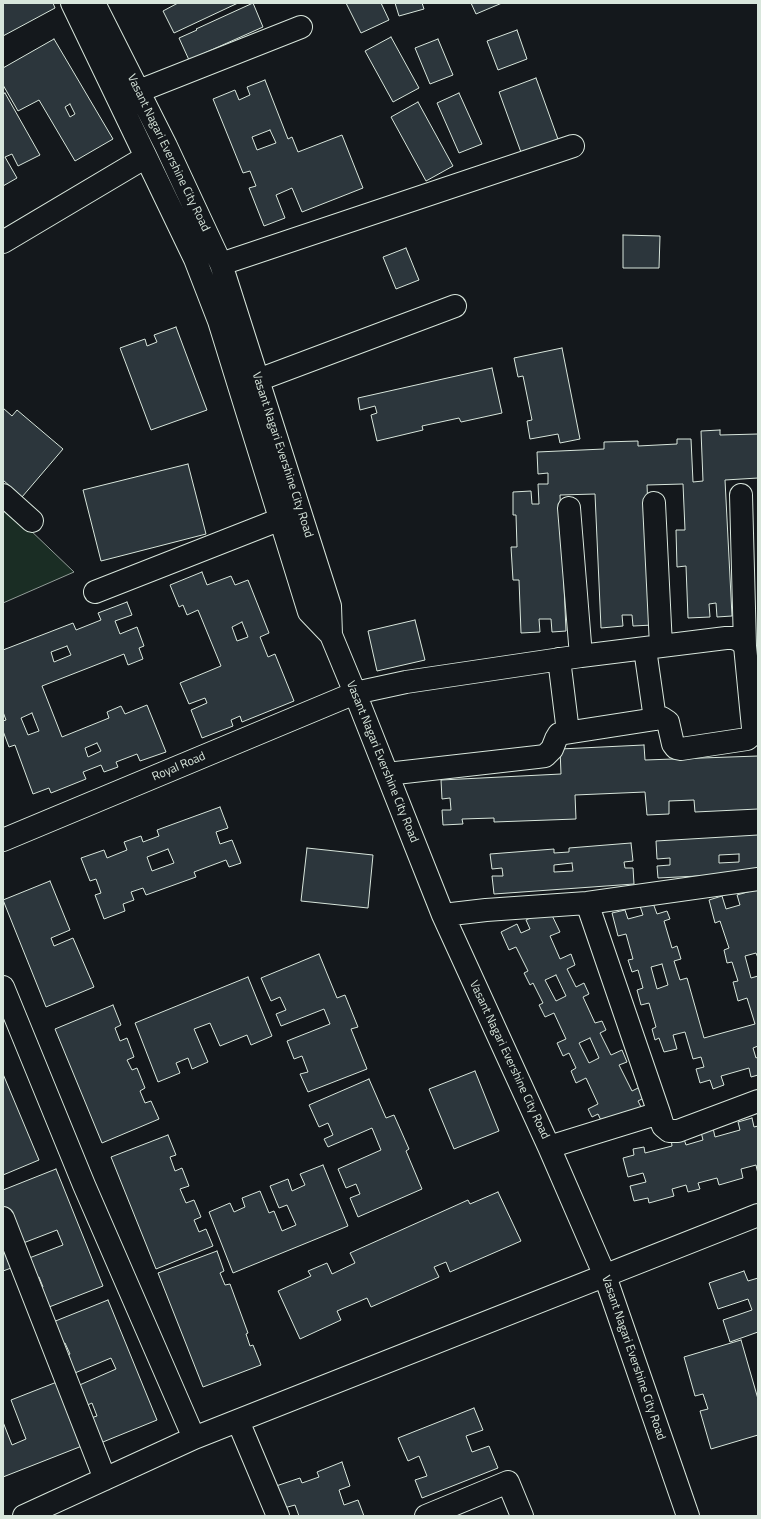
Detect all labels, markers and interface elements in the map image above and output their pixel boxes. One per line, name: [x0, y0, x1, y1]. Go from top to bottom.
street label: Vasant Nagari Evershine City Road: [124, 72, 212, 234]
street label: Vasant Nagari Evershine City Road: [248, 370, 316, 540]
street label: Vasant Nagari Evershine City Road: [343, 679, 421, 845]
street label: Royal Road: [150, 749, 208, 785]
street label: Vasant Nagari Evershine City Road: [466, 978, 552, 1142]
street label: Vasant Nagari Evershine City Road: [598, 1274, 668, 1442]

